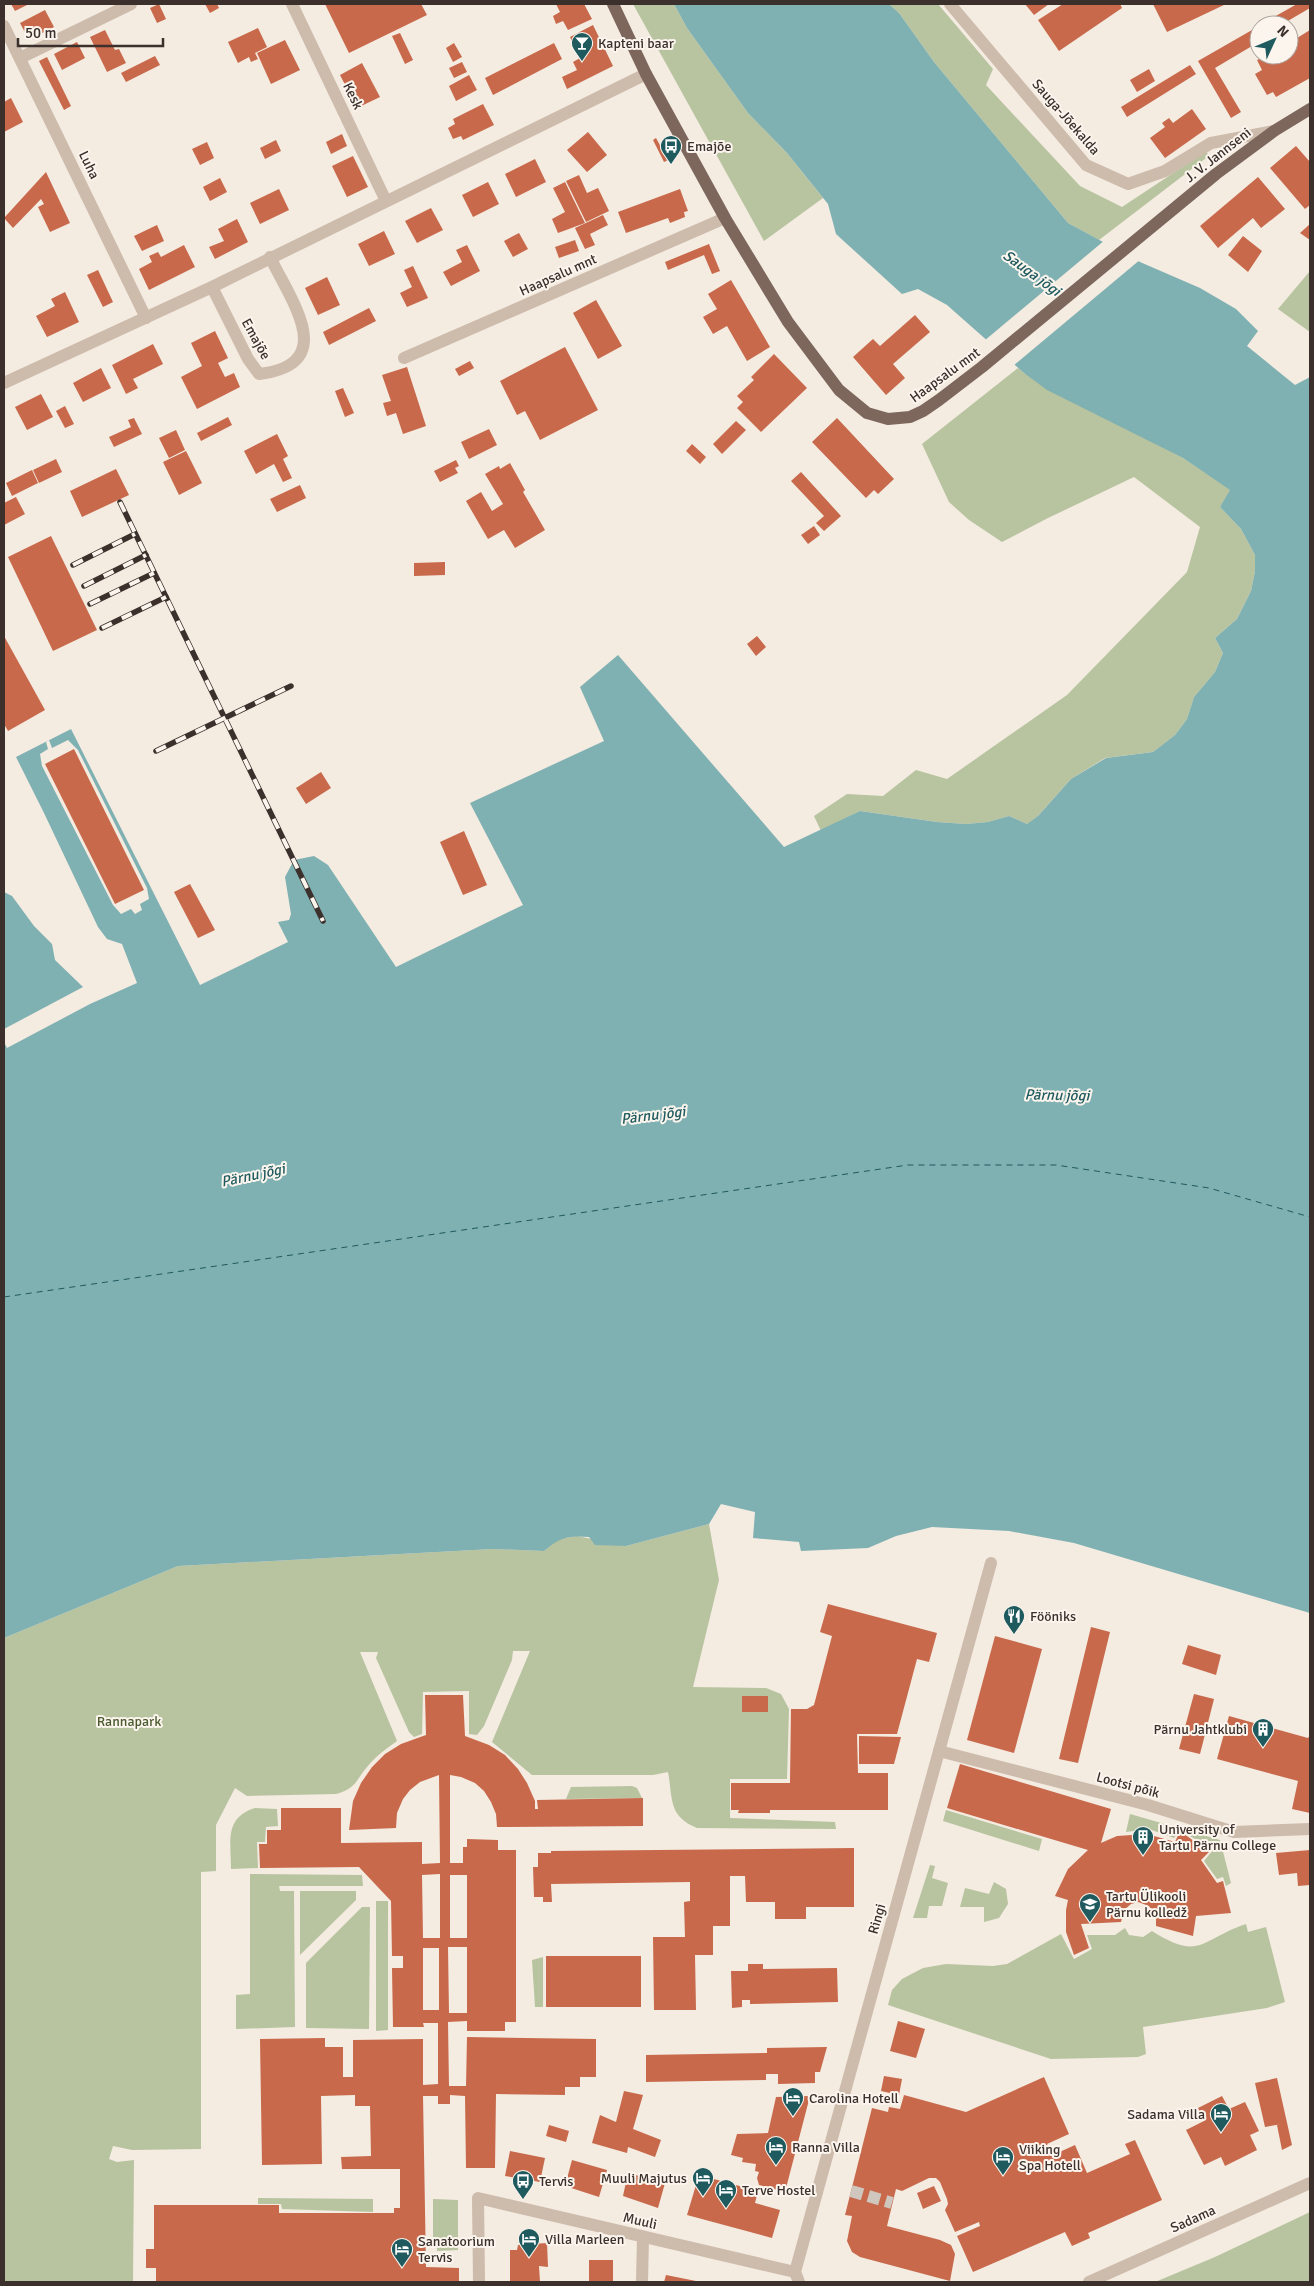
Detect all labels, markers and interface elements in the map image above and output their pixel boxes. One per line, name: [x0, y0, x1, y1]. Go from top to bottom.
scale bar: [18, 15, 162, 47]
north arrow: [1249, 15, 1299, 65]
text: N: [1273, 22, 1292, 41]
text: 50 m: [25, 24, 56, 42]
bar icon: Kapteni baar: [570, 31, 594, 62]
place label: Kapteni baar: [598, 35, 675, 52]
street label: Sauga-Jõekalda: [1028, 76, 1104, 158]
street label: Kesk: [339, 80, 367, 112]
street label: J. V. Jannseni: [1182, 124, 1254, 186]
bus stop icon: Emajõe: [659, 134, 683, 165]
place label: Emajõe: [687, 138, 731, 155]
street label: Luha: [75, 148, 103, 182]
water label: Sauga jõgi: [1000, 246, 1066, 301]
street label: Haapsalu mnt: [517, 250, 599, 300]
street label: Emajõe: [238, 315, 274, 363]
street label: Haapsalu mnt: [907, 344, 984, 406]
water label: Pärnu jõgi: [1024, 1085, 1092, 1105]
water label: Pärnu jõgi: [620, 1102, 688, 1128]
water label: Pärnu jõgi: [219, 1159, 288, 1191]
restaurant icon: Fööniks: [1002, 1604, 1026, 1635]
place label: Fööniks: [1030, 1608, 1076, 1625]
park label: Rannapark: [97, 1713, 161, 1730]
building icon: Pärnu Jahtklubi: [1251, 1717, 1275, 1748]
place label: Pärnu Jahtklubi: [1154, 1721, 1247, 1738]
street label: Lootsi põik: [1094, 1768, 1162, 1802]
place label: University of Tartu Pärnu College: [1159, 1821, 1276, 1854]
building icon: University of Tartu Pärnu College: [1131, 1825, 1155, 1856]
place label: Tartu Ülikooli Pärnu kolledž: [1106, 1888, 1187, 1921]
school or university icon: Tartu Ülikooli Pärnu kolledž: [1078, 1892, 1102, 1923]
street label: Ringi: [865, 1902, 889, 1936]
hotel icon: Carolina Hotell: [781, 2086, 805, 2117]
place label: Carolina Hotell: [809, 2090, 899, 2107]
hotel icon: Sadama Villa: [1209, 2102, 1233, 2133]
place label: Sadama Villa: [1127, 2106, 1205, 2123]
hotel icon: Ranna Villa: [764, 2135, 788, 2166]
place label: Ranna Villa: [792, 2139, 860, 2156]
place label: Viiking Spa Hotell: [1019, 2141, 1081, 2174]
hotel icon: Viiking Spa Hotell: [991, 2145, 1015, 2176]
hotel icon: Muuli Majutus: [691, 2166, 715, 2197]
bus stop icon: Tervis: [511, 2169, 535, 2200]
place label: Muuli Majutus: [601, 2170, 687, 2187]
place label: Tervis: [539, 2173, 573, 2190]
hotel icon: Terve Hostel: [714, 2178, 738, 2209]
place label: Terve Hostel: [742, 2182, 815, 2199]
street label: Sadama: [1168, 2202, 1218, 2236]
street label: Muuli: [621, 2209, 659, 2233]
hotel icon: Villa Marleen: [517, 2227, 541, 2258]
place label: Villa Marleen: [545, 2231, 624, 2248]
place label: Sanatoorium Tervis: [418, 2233, 495, 2266]
hotel icon: Sanatoorium Tervis: [390, 2237, 414, 2268]

